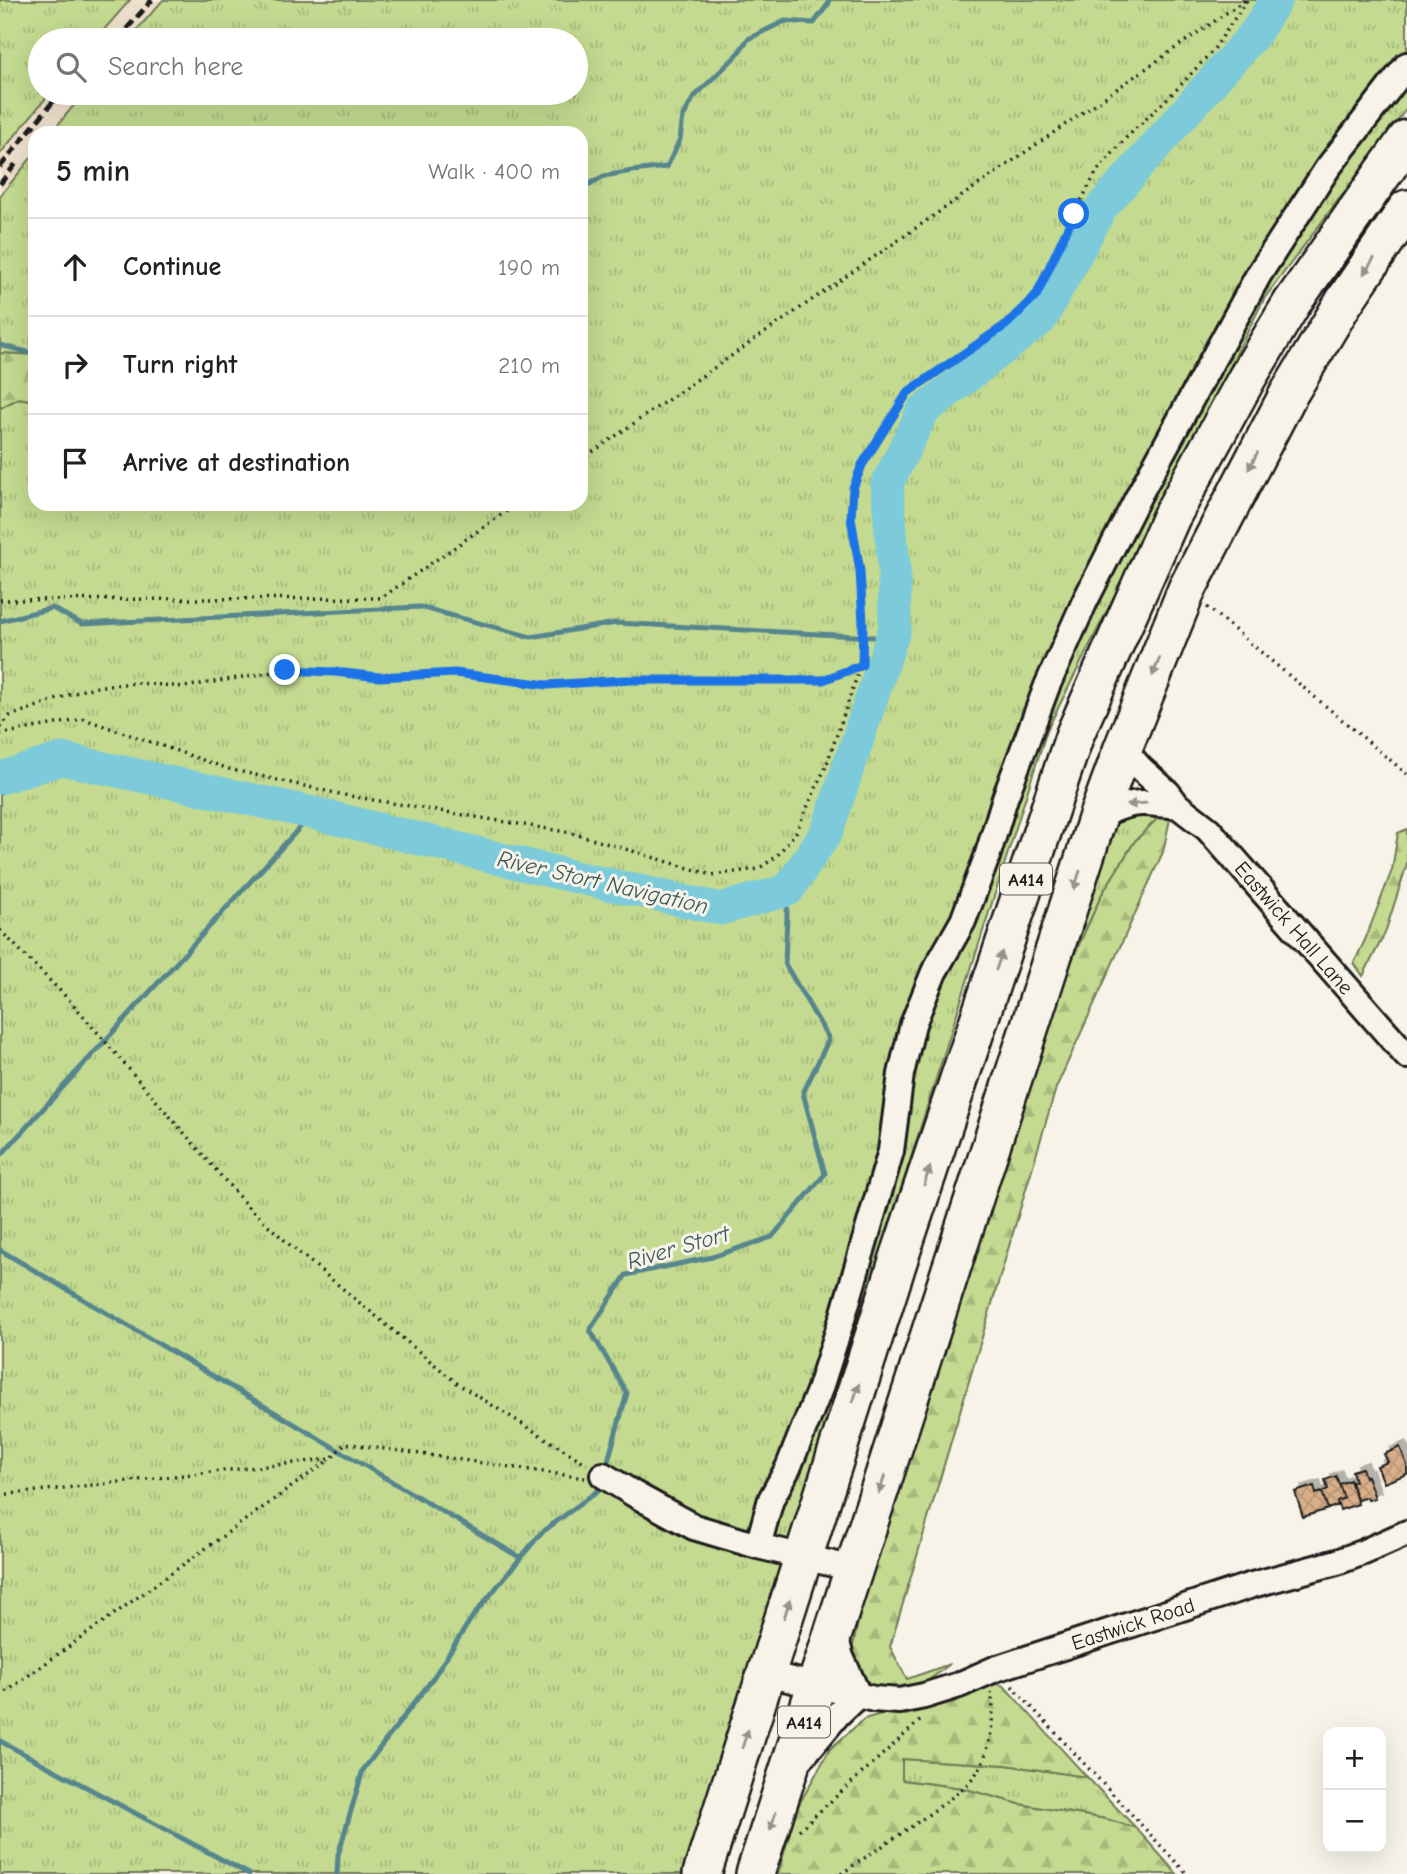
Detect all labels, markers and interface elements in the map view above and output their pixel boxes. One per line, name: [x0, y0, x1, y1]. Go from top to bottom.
search box: [28, 28, 588, 105]
icon: search: [52, 48, 90, 86]
text: Search here: [108, 52, 243, 82]
text: 5 min: [56, 154, 130, 189]
text: Walk · 400 m: [428, 158, 560, 185]
route start: [1058, 198, 1089, 229]
icon: ahead: [56, 248, 94, 286]
text: Continue: [123, 252, 221, 282]
text: 190 m: [498, 254, 560, 281]
one-way arrow: [1362, 257, 1376, 275]
icon: right: [56, 346, 94, 384]
text: Turn right: [123, 350, 237, 380]
text: 210 m: [498, 352, 560, 379]
icon: arrive: [56, 444, 94, 482]
text: Arrive at destination: [123, 448, 350, 478]
one-way arrow: [1248, 452, 1260, 472]
route end: [269, 654, 300, 685]
one-way arrow: [1150, 656, 1161, 677]
one-way arrow: [1126, 799, 1148, 810]
water label: River Stort Navigation: [495, 845, 711, 920]
street label: Eastwick Hall Lane: [1230, 857, 1358, 999]
road number: A414: [1000, 864, 1052, 894]
one-way arrow: [1071, 870, 1082, 891]
one-way arrow: [994, 950, 1005, 971]
one-way arrow: [922, 1166, 932, 1187]
water label: River Stort: [624, 1220, 734, 1275]
one-way arrow: [851, 1382, 862, 1403]
one-way arrow: [876, 1474, 886, 1495]
street label: Eastwick Road: [1068, 1593, 1198, 1655]
one-way arrow: [782, 1599, 793, 1620]
road number: A414: [778, 1706, 830, 1738]
map controls: [1323, 1727, 1386, 1853]
button: +: [1323, 1727, 1386, 1790]
one-way arrow: [740, 1728, 751, 1749]
button: −: [1323, 1790, 1386, 1853]
one-way arrow: [767, 1810, 777, 1831]

